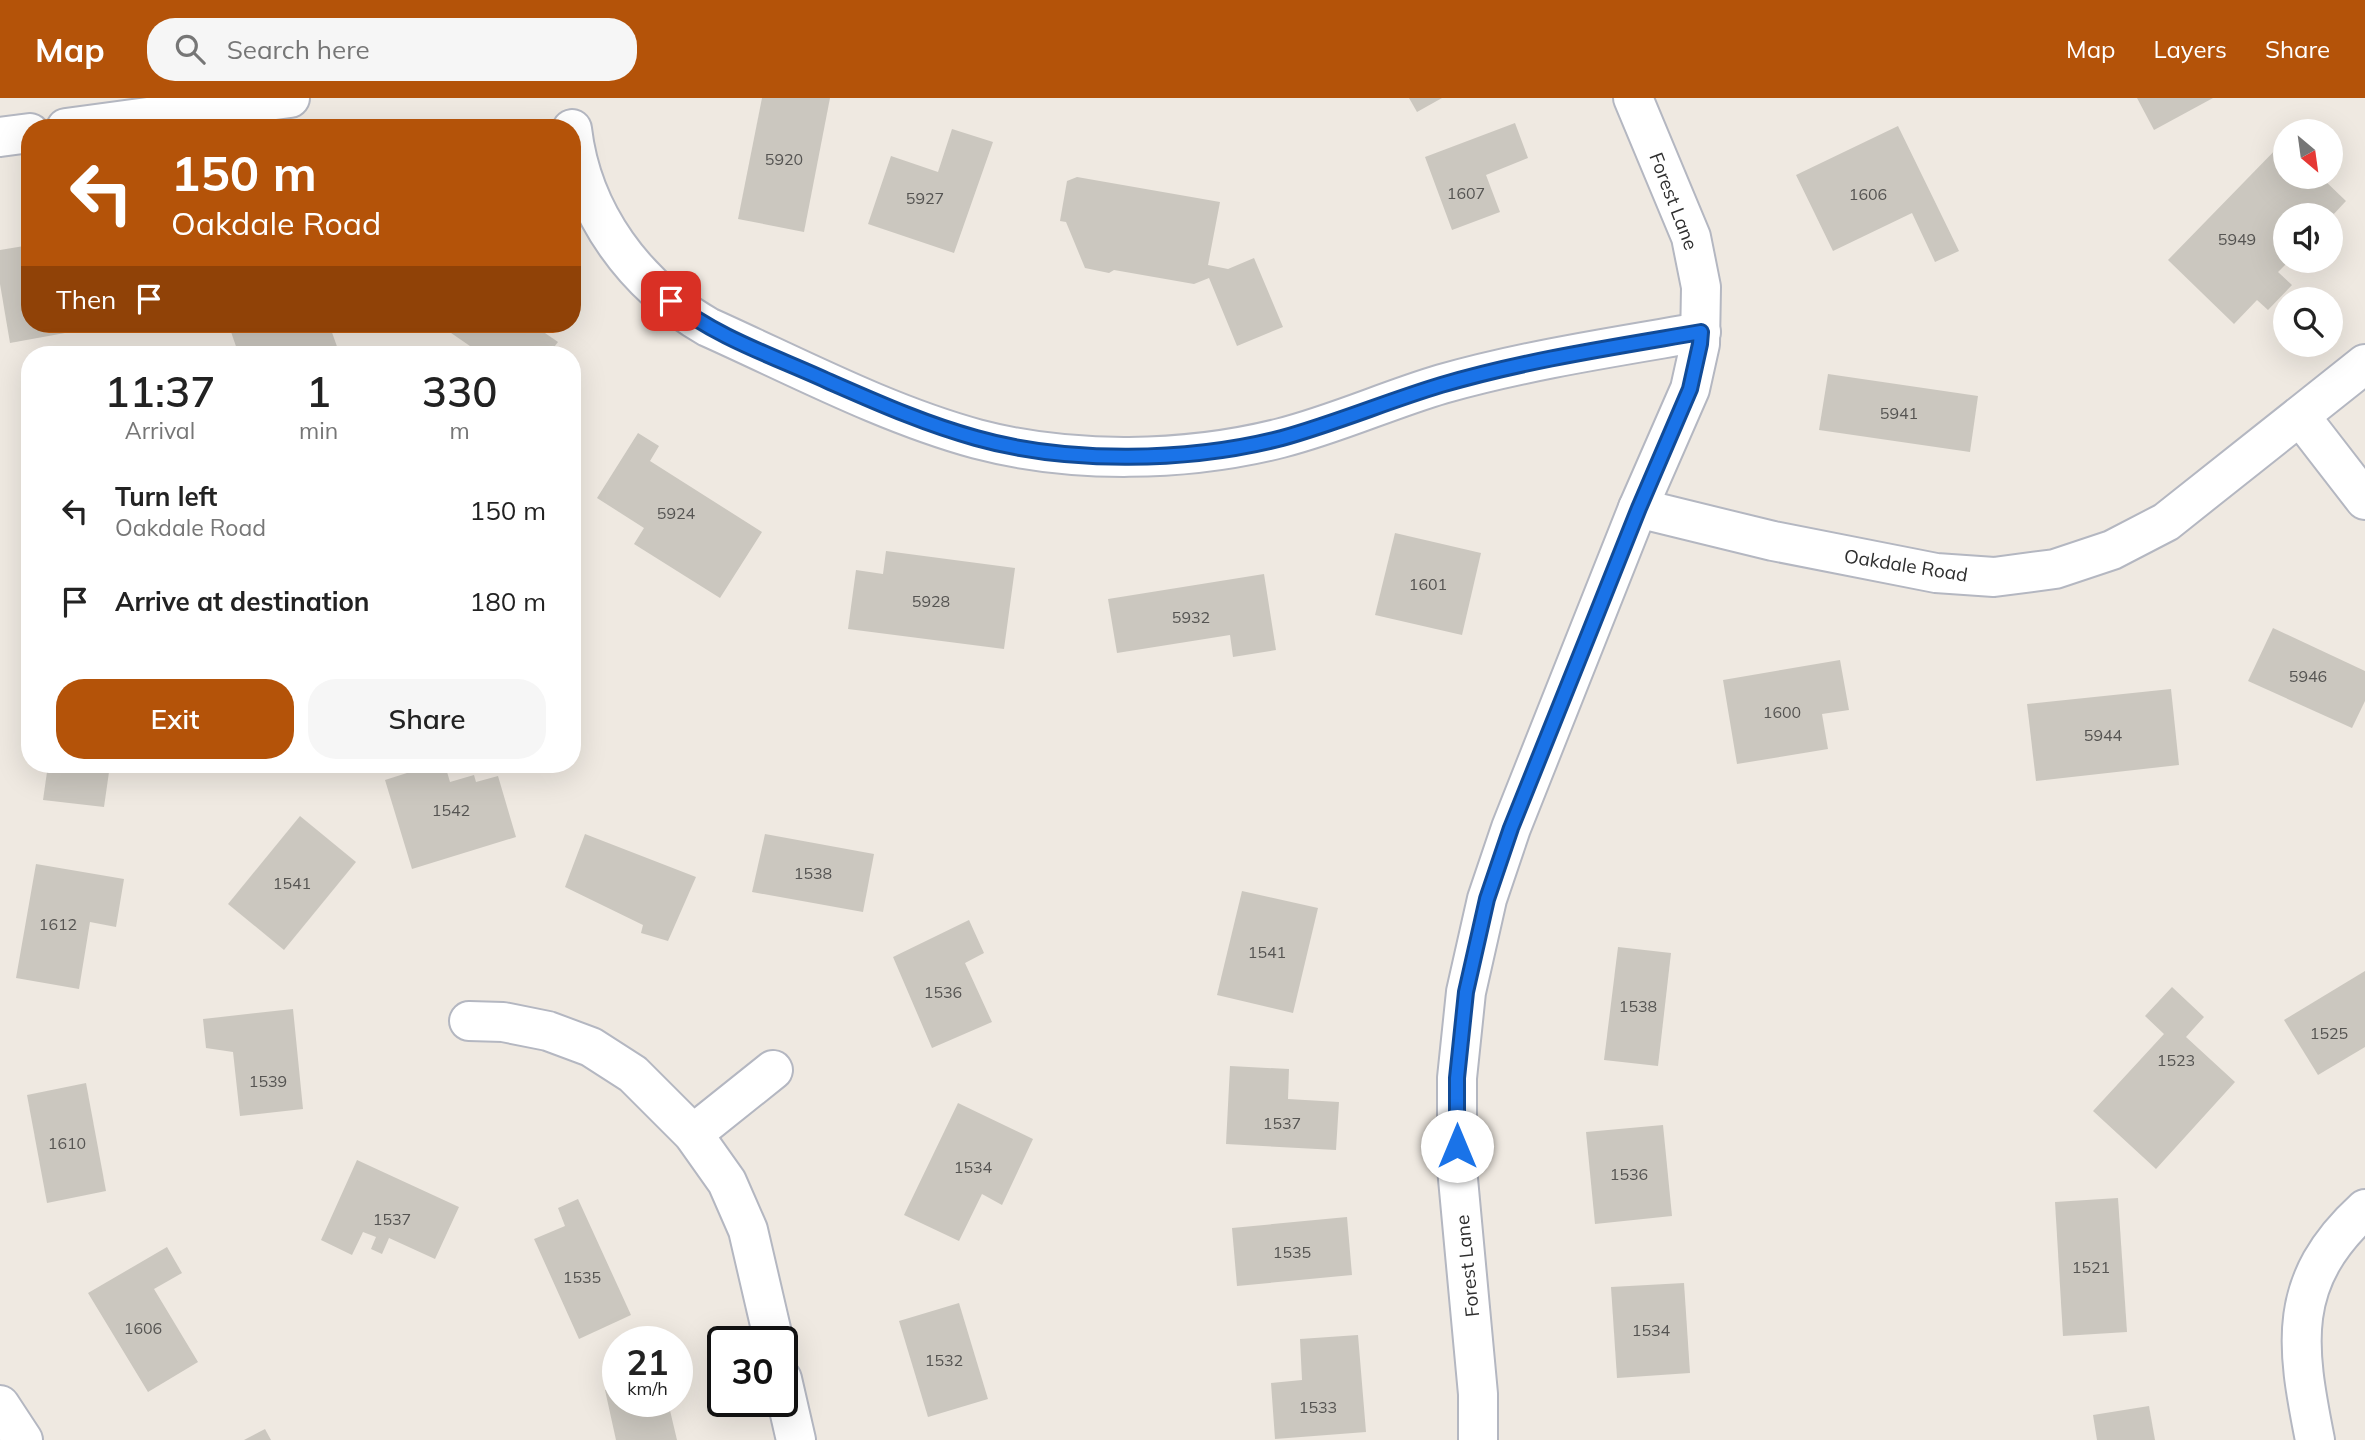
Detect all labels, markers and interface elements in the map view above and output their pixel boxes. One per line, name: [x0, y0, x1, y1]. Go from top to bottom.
search box: [147, 18, 637, 81]
text: Map: [35, 29, 105, 70]
icon: search: [171, 30, 209, 68]
text: Search here: [227, 33, 370, 66]
text: Map: [2066, 34, 2115, 64]
text: Layers: [2153, 34, 2227, 64]
text: Share: [2265, 34, 2330, 64]
north arrow: [2273, 119, 2343, 189]
map controls: [2273, 119, 2343, 357]
text: 150 m: [171, 142, 317, 203]
icon: left: [56, 147, 147, 238]
house number: 5920: [765, 149, 803, 169]
street label: Forest Lane: [1644, 149, 1704, 253]
house number: 1607: [1447, 183, 1485, 203]
house number: 1606: [1849, 184, 1887, 204]
house number: 5927: [906, 188, 944, 208]
text: Oakdale Road: [171, 203, 381, 243]
button: sound: [2273, 203, 2343, 273]
house number: 5949: [2218, 229, 2256, 249]
pin: [641, 271, 701, 331]
icon: arrive: [130, 280, 168, 318]
icon: arrive: [652, 282, 690, 320]
text: Then: [56, 283, 116, 316]
button: search: [2273, 287, 2343, 357]
text: 11:37: [105, 365, 215, 418]
text: 1: [306, 365, 331, 418]
text: 330: [422, 365, 497, 418]
house number: 5941: [1880, 403, 1918, 423]
text: Arrival: [125, 416, 195, 445]
text: min: [299, 416, 338, 445]
text: m: [449, 416, 470, 445]
text: Turn left: [115, 480, 217, 513]
icon: left: [56, 492, 94, 530]
text: 150 m: [470, 494, 546, 527]
house number: 5924: [657, 503, 696, 523]
text: Oakdale Road: [115, 513, 266, 542]
street label: Oakdale Road: [1842, 543, 1970, 587]
house number: 1601: [1409, 574, 1447, 594]
icon: arrive: [56, 583, 94, 621]
text: Arrive at destination: [115, 585, 370, 618]
text: 180 m: [470, 585, 546, 618]
house number: 5928: [912, 591, 950, 611]
house number: 5932: [1172, 607, 1210, 627]
house number: 5946: [2289, 666, 2327, 686]
button: Exit: [56, 679, 294, 759]
button: Share: [308, 679, 546, 759]
house number: 1600: [1763, 702, 1801, 722]
house number: 5944: [2084, 725, 2123, 745]
house number: 1542: [432, 800, 470, 820]
house number: 1538: [794, 863, 832, 883]
house number: 1541: [273, 873, 311, 893]
house number: 1612: [39, 914, 77, 934]
house number: 1541: [1248, 942, 1286, 962]
house number: 1536: [924, 982, 962, 1002]
house number: 1538: [1619, 996, 1657, 1016]
house number: 1525: [2310, 1023, 2348, 1043]
house number: 1523: [2157, 1050, 2195, 1070]
house number: 1539: [249, 1071, 287, 1091]
position arrow: [1420, 1109, 1494, 1183]
house number: 1537: [1263, 1113, 1301, 1133]
house number: 1610: [48, 1133, 86, 1153]
house number: 1534: [954, 1157, 993, 1177]
house number: 1536: [1610, 1164, 1648, 1184]
house number: 1537: [373, 1209, 411, 1229]
street label: Forest Lane: [1450, 1214, 1484, 1318]
house number: 1535: [1273, 1242, 1311, 1262]
house number: 1521: [2072, 1257, 2110, 1277]
house number: 1535: [563, 1267, 601, 1287]
house number: 1606: [124, 1318, 162, 1338]
house number: 1534: [1632, 1320, 1671, 1340]
speed limit sign: 30: [707, 1326, 798, 1417]
text: 21: [626, 1340, 669, 1384]
house number: 1532: [925, 1350, 963, 1370]
text: km/h: [627, 1377, 668, 1400]
house number: 1533: [1299, 1397, 1337, 1417]

